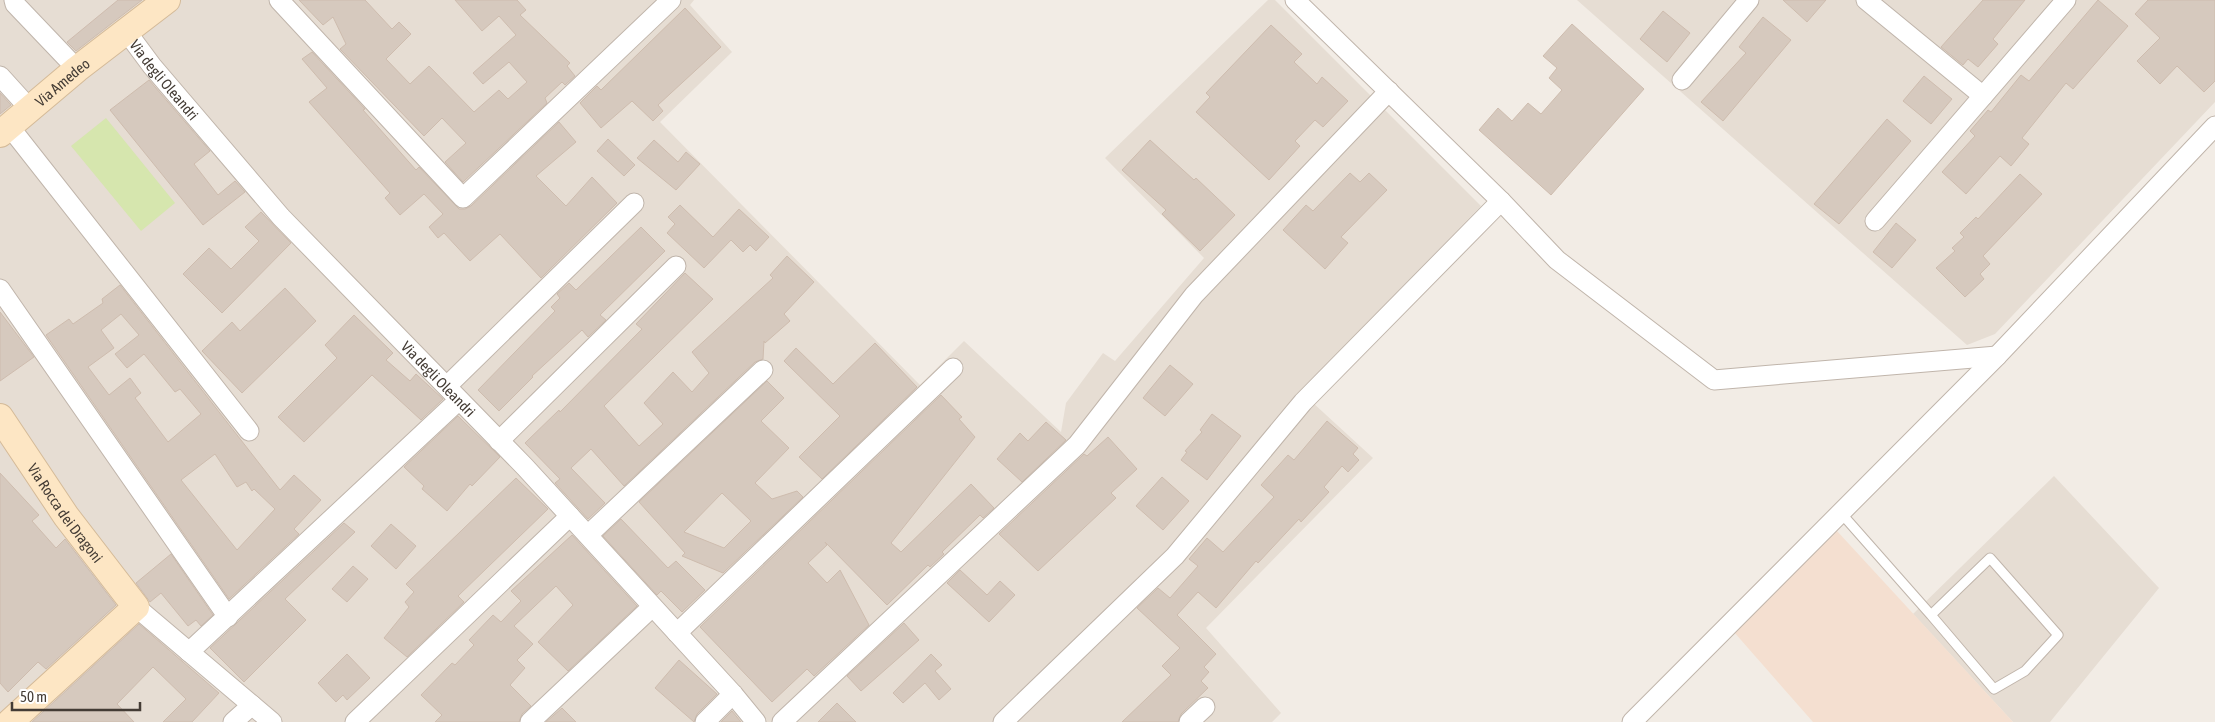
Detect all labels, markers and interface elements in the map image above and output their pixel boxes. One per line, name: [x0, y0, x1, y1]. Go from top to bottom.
street label: Via degli Oleandri: [127, 36, 202, 123]
street label: Via Amedeo: [31, 54, 93, 109]
street label: Via degli Oleandri: [398, 337, 479, 420]
street label: Via Rocca dei Dragoni: [25, 460, 107, 565]
scale bar: [12, 680, 140, 712]
text: 50 m: [20, 688, 47, 705]

